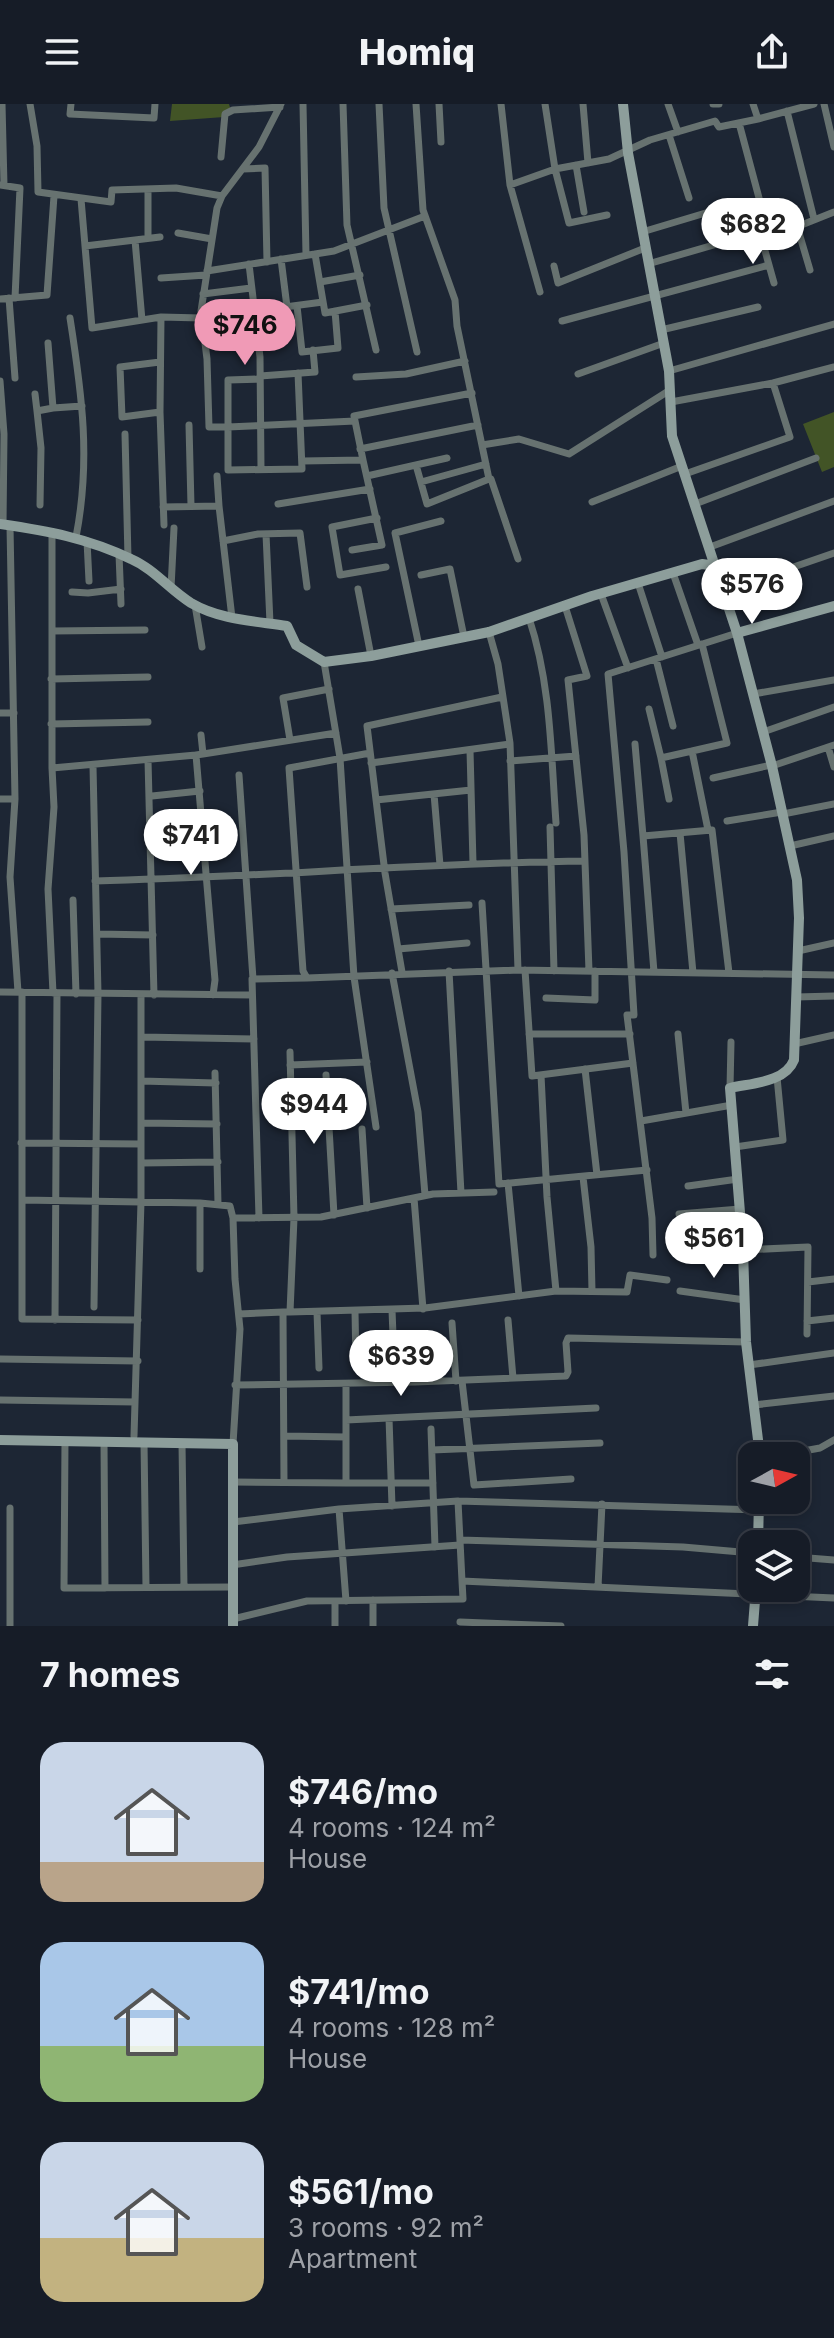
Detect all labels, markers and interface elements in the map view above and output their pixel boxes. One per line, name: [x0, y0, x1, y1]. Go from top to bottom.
icon: menu: [40, 30, 84, 74]
text: Homiq: [359, 30, 475, 74]
icon: share: [750, 30, 794, 74]
pin: $682: [706, 198, 800, 266]
text: $682: [719, 208, 787, 239]
pin: $746: [198, 299, 292, 367]
text: $746: [212, 309, 278, 340]
pin: $576: [705, 558, 799, 626]
text: $576: [719, 568, 785, 599]
pin: $741: [144, 809, 238, 877]
text: $741: [162, 819, 220, 850]
pin: $944: [267, 1078, 361, 1146]
text: $944: [279, 1088, 349, 1119]
pin: $561: [667, 1212, 761, 1280]
text: $561: [683, 1222, 745, 1253]
pin: $639: [354, 1330, 448, 1398]
text: $639: [367, 1340, 435, 1371]
north arrow: [738, 1442, 810, 1514]
map controls: [738, 1442, 810, 1602]
button: layers: [738, 1530, 810, 1602]
icon: filters: [750, 1652, 794, 1696]
text: 7 homes: [40, 1654, 180, 1695]
text: $746/mo: [288, 1771, 438, 1812]
icon: home: [104, 1774, 200, 1870]
text: 4 rooms · 124 m²: [288, 1812, 496, 1843]
text: House: [288, 1843, 367, 1874]
text: $741/mo: [288, 1971, 430, 2012]
icon: home: [104, 1974, 200, 2070]
text: 4 rooms · 128 m²: [288, 2012, 495, 2043]
text: House: [288, 2043, 367, 2074]
text: $561/mo: [288, 2171, 434, 2212]
icon: home: [104, 2174, 200, 2270]
text: 3 rooms · 92 m²: [288, 2212, 484, 2243]
text: Apartment: [288, 2243, 417, 2274]

